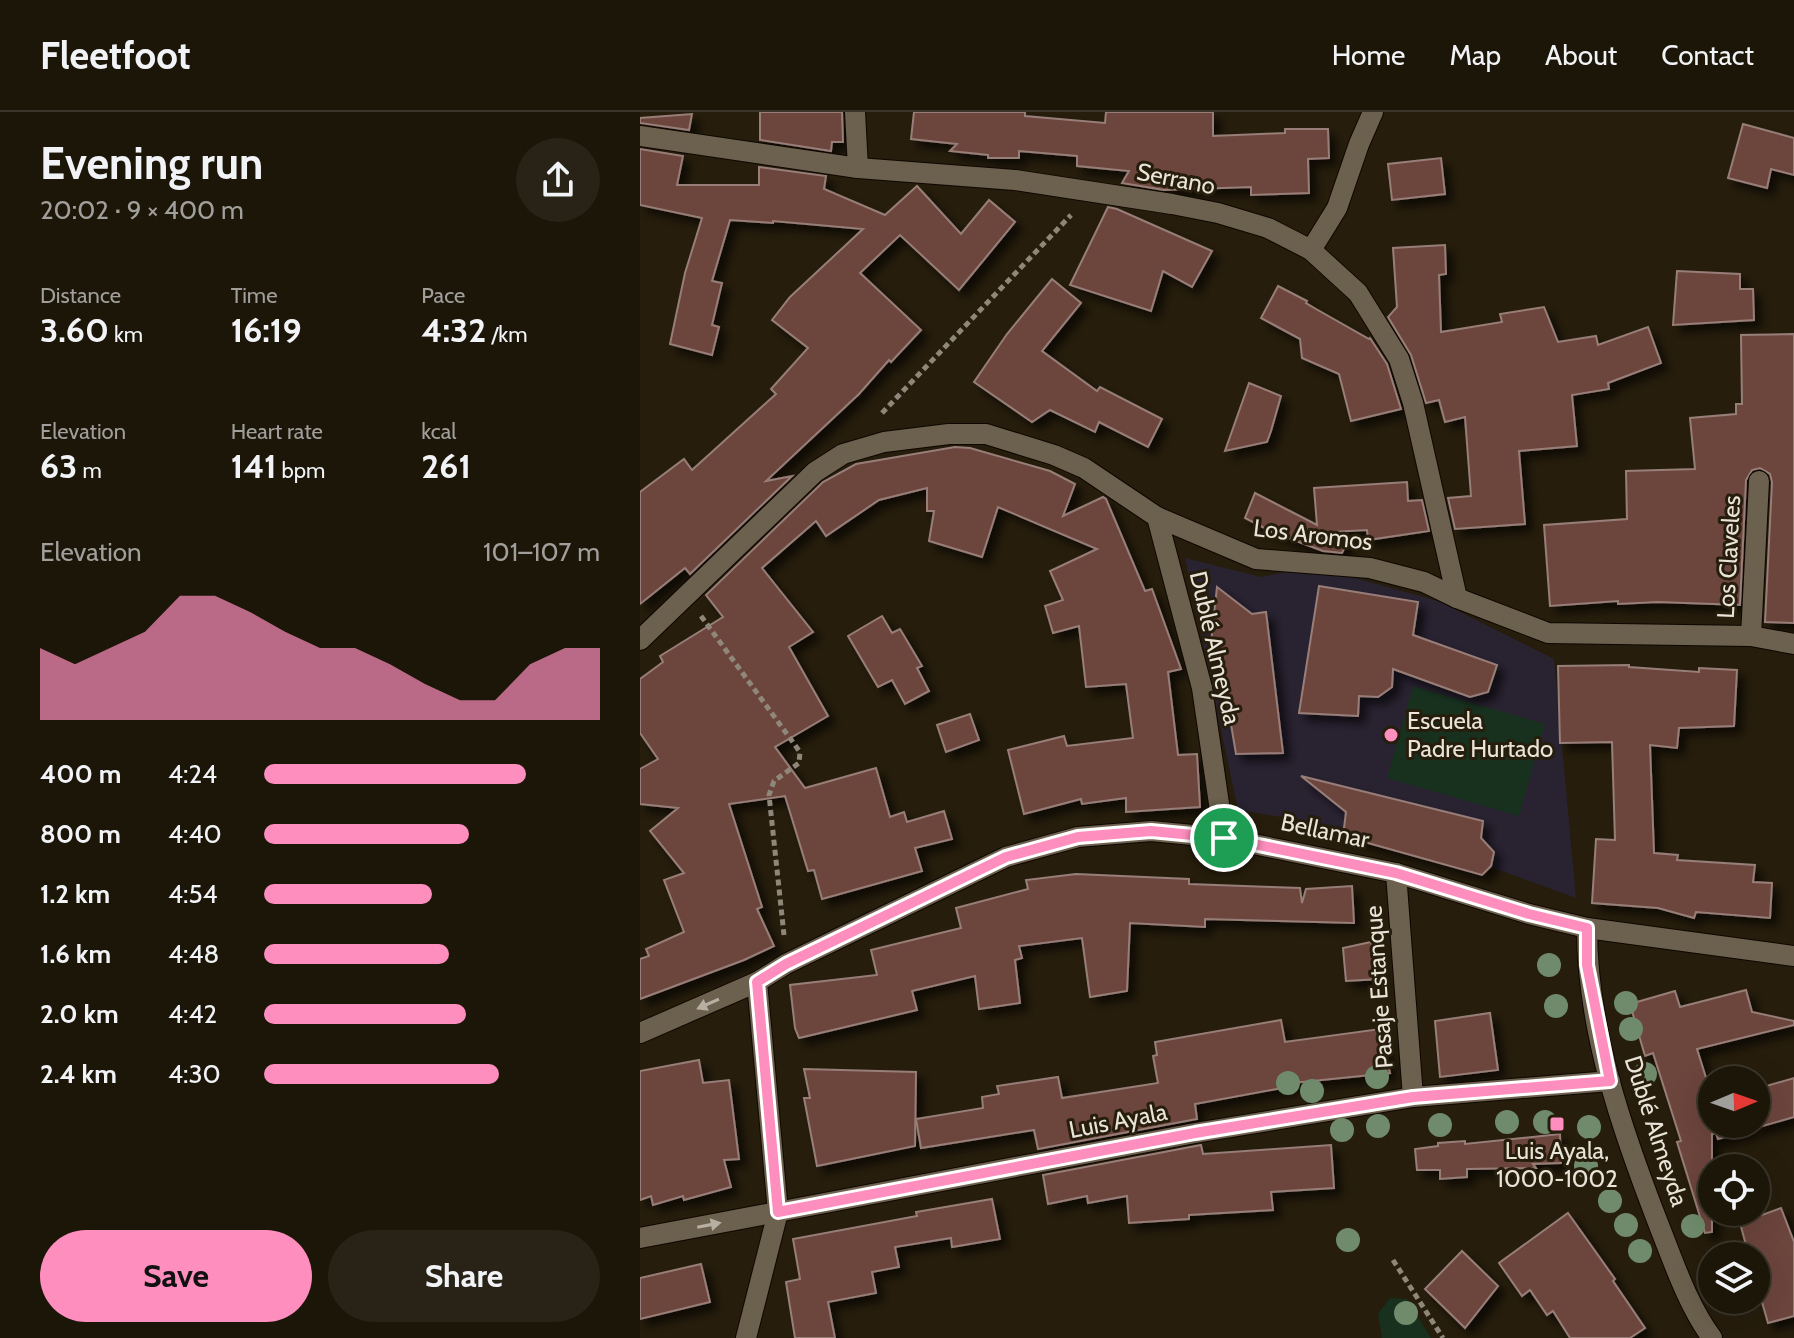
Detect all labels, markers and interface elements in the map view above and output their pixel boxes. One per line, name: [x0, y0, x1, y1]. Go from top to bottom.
text: Fleetfoot: [40, 32, 191, 79]
text: Home: [1332, 38, 1405, 72]
text: Map: [1449, 38, 1501, 72]
text: About: [1545, 38, 1617, 72]
text: Contact: [1661, 38, 1754, 72]
text: Evening run: [40, 137, 263, 190]
button: share: [516, 138, 600, 222]
street label: Serrano: [1134, 157, 1218, 200]
text: 20:02 · 9 × 400 m: [40, 194, 244, 226]
text: Distance: [40, 282, 121, 309]
text: Time: [231, 282, 277, 309]
text: Pace: [421, 282, 465, 309]
text: 3.60: [40, 309, 109, 351]
text: 16:19: [231, 309, 302, 351]
text: 4:32: [421, 309, 486, 351]
text: km: [109, 321, 143, 348]
text: /km: [486, 321, 528, 348]
text: Elevation: [40, 418, 126, 445]
text: Heart rate: [231, 418, 323, 445]
text: kcal: [421, 418, 456, 445]
text: 63: [40, 445, 77, 487]
text: 141: [231, 445, 277, 487]
text: 261: [421, 445, 471, 487]
text: m: [77, 457, 102, 484]
text: bpm: [277, 457, 325, 484]
street label: Los Claveles: [1711, 494, 1746, 619]
street label: Los Aromos: [1252, 513, 1374, 556]
text: Elevation: [40, 536, 142, 568]
text: 101–107 m: [483, 536, 600, 568]
street label: Dublé Almeyda: [1184, 568, 1247, 728]
place label: Escuela Padre Hurtado: [1407, 706, 1553, 763]
marker: Escuela Padre Hurtado: [1382, 726, 1400, 744]
text: 400 m: [40, 758, 121, 790]
text: 4:24: [168, 758, 217, 790]
pin: [1190, 804, 1258, 872]
street label: Bellamar: [1278, 807, 1372, 854]
icon: arrive: [1202, 816, 1246, 860]
text: 800 m: [40, 818, 121, 850]
text: 4:40: [168, 818, 222, 850]
text: 1.2 km: [40, 878, 110, 910]
text: 4:54: [168, 878, 218, 910]
street label: Pasaje Estanque: [1358, 904, 1399, 1070]
text: 1.6 km: [40, 938, 111, 970]
text: 4:48: [168, 938, 219, 970]
one-way arrow: [696, 997, 719, 1010]
text: 2.0 km: [40, 998, 119, 1030]
text: 4:42: [168, 998, 217, 1030]
street label: Dublé Almeyda: [1618, 1052, 1695, 1210]
text: 2.4 km: [40, 1058, 117, 1090]
text: 4:30: [168, 1058, 221, 1090]
north arrow: [1698, 1066, 1770, 1138]
map controls: [1698, 1066, 1770, 1314]
street label: Luis Ayala: [1066, 1097, 1170, 1144]
marker: Luis Ayala, 1000-1002: [1548, 1115, 1566, 1133]
place label: Luis Ayala, 1000-1002: [1496, 1136, 1618, 1193]
button: locate: [1698, 1154, 1770, 1226]
one-way arrow: [697, 1219, 722, 1231]
button: Save: [40, 1230, 312, 1322]
button: Share: [328, 1230, 600, 1322]
button: layers: [1698, 1242, 1770, 1314]

